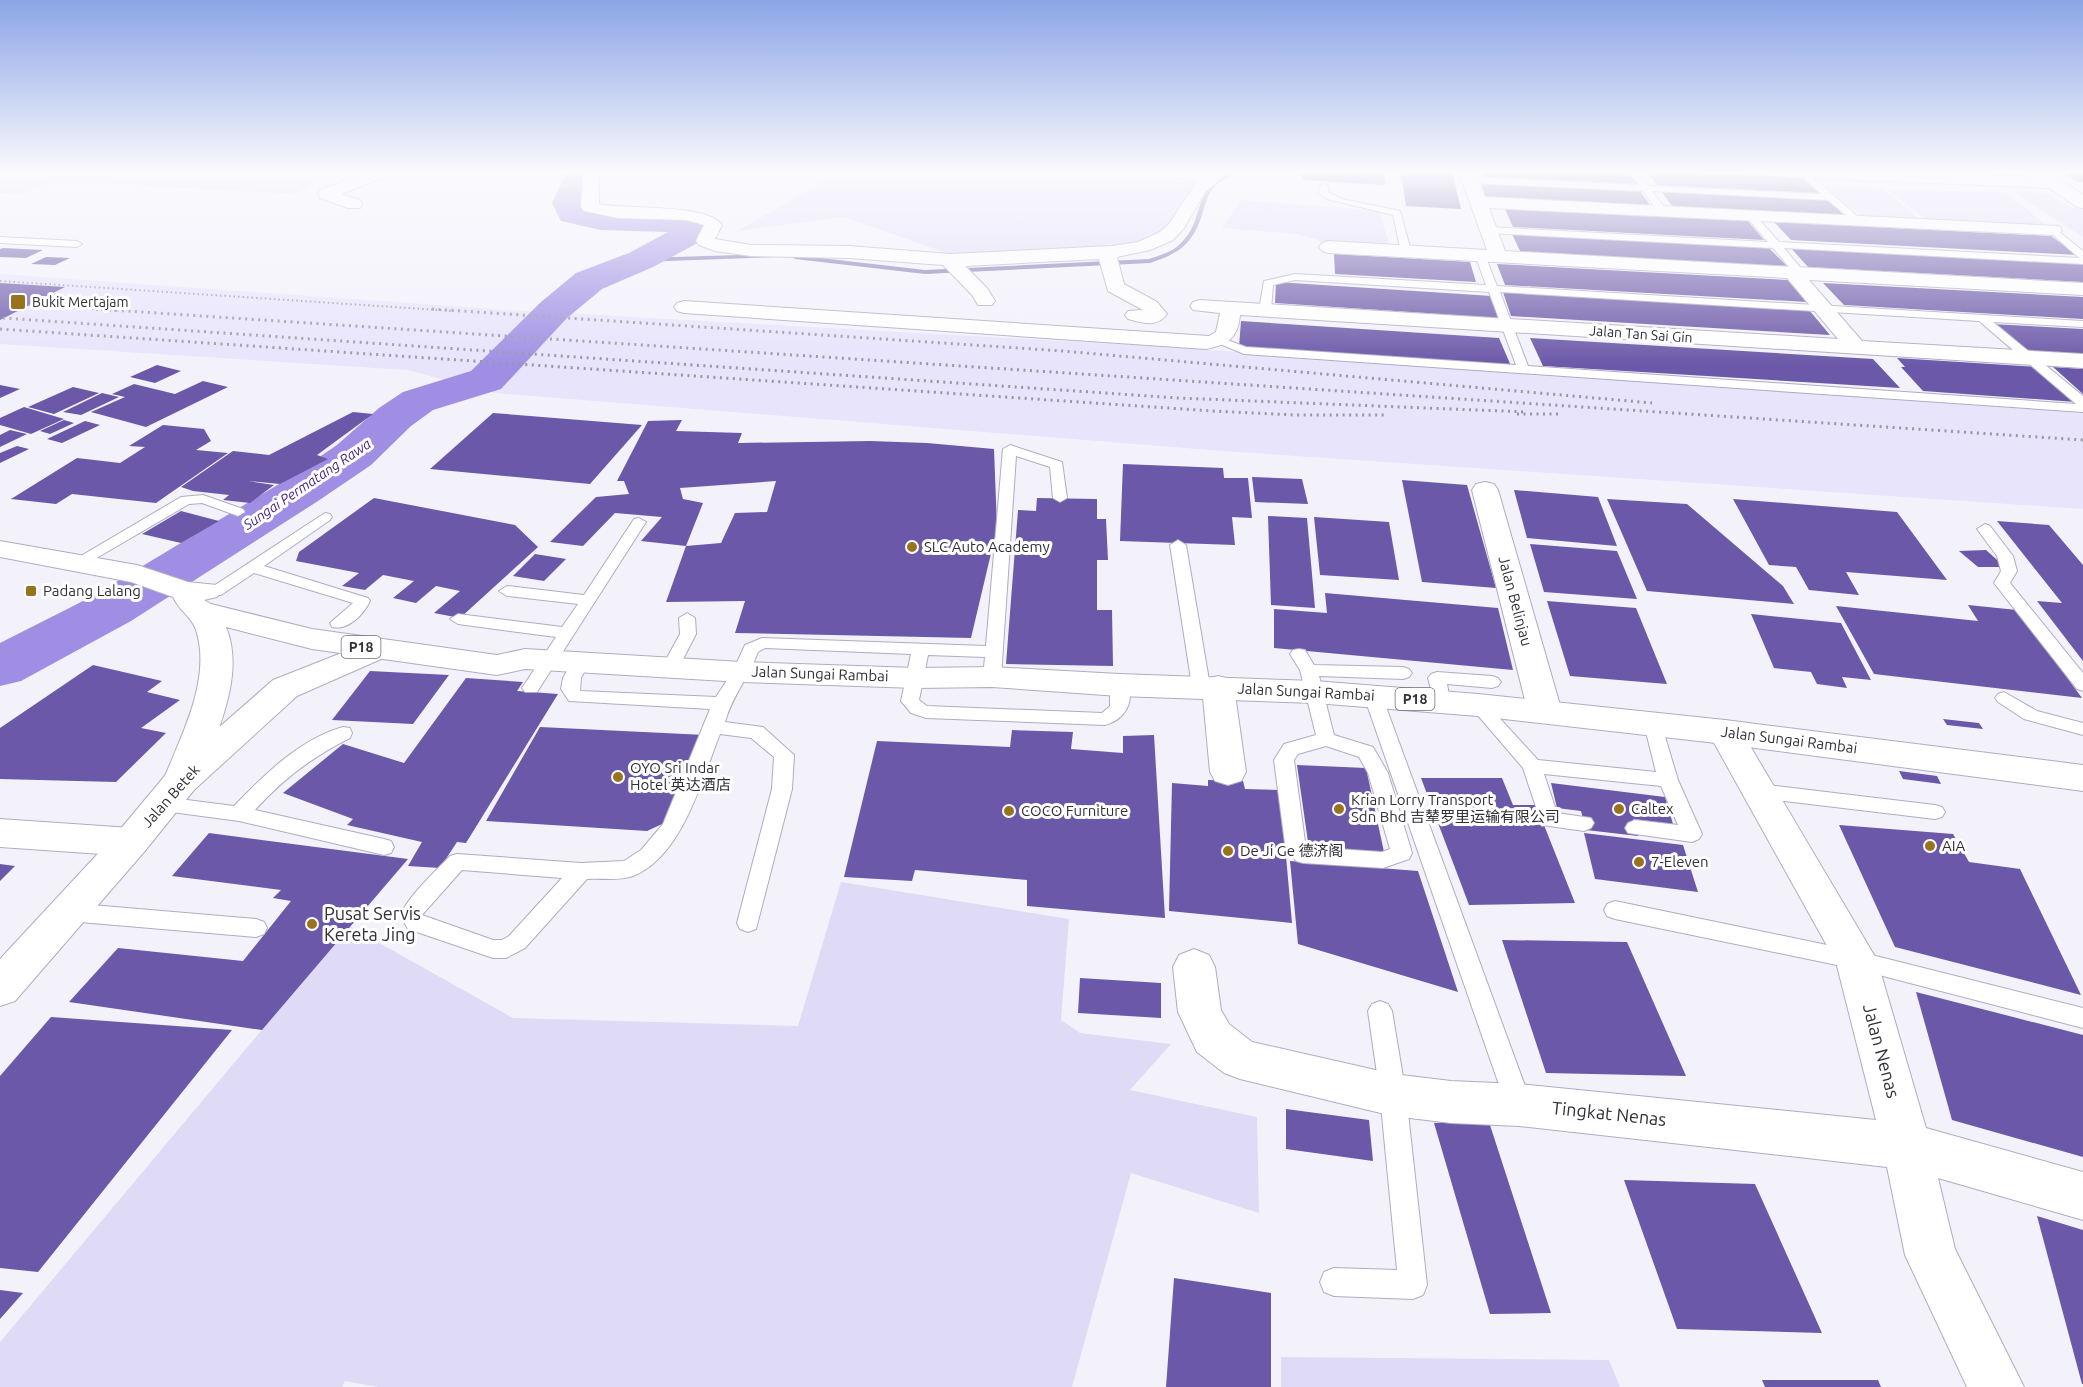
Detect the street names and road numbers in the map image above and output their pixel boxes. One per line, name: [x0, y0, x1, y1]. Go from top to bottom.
street label: Jalan Tan Sai Gin: [1589, 322, 1693, 346]
street label: Jalan Belinjau: [1495, 554, 1536, 648]
road number: P18: [342, 636, 380, 658]
street label: Jalan Sungai Rambai: [751, 663, 889, 684]
street label: Jalan Sungai Rambai: [1237, 679, 1375, 704]
road number: P18: [1396, 688, 1434, 710]
street label: Jalan Sungai Rambai: [1720, 723, 1858, 756]
street label: Jalan Betek: [138, 761, 203, 830]
street label: Jalan Nenas: [1860, 1001, 1904, 1100]
street label: Tingkat Nenas: [1551, 1097, 1668, 1129]

